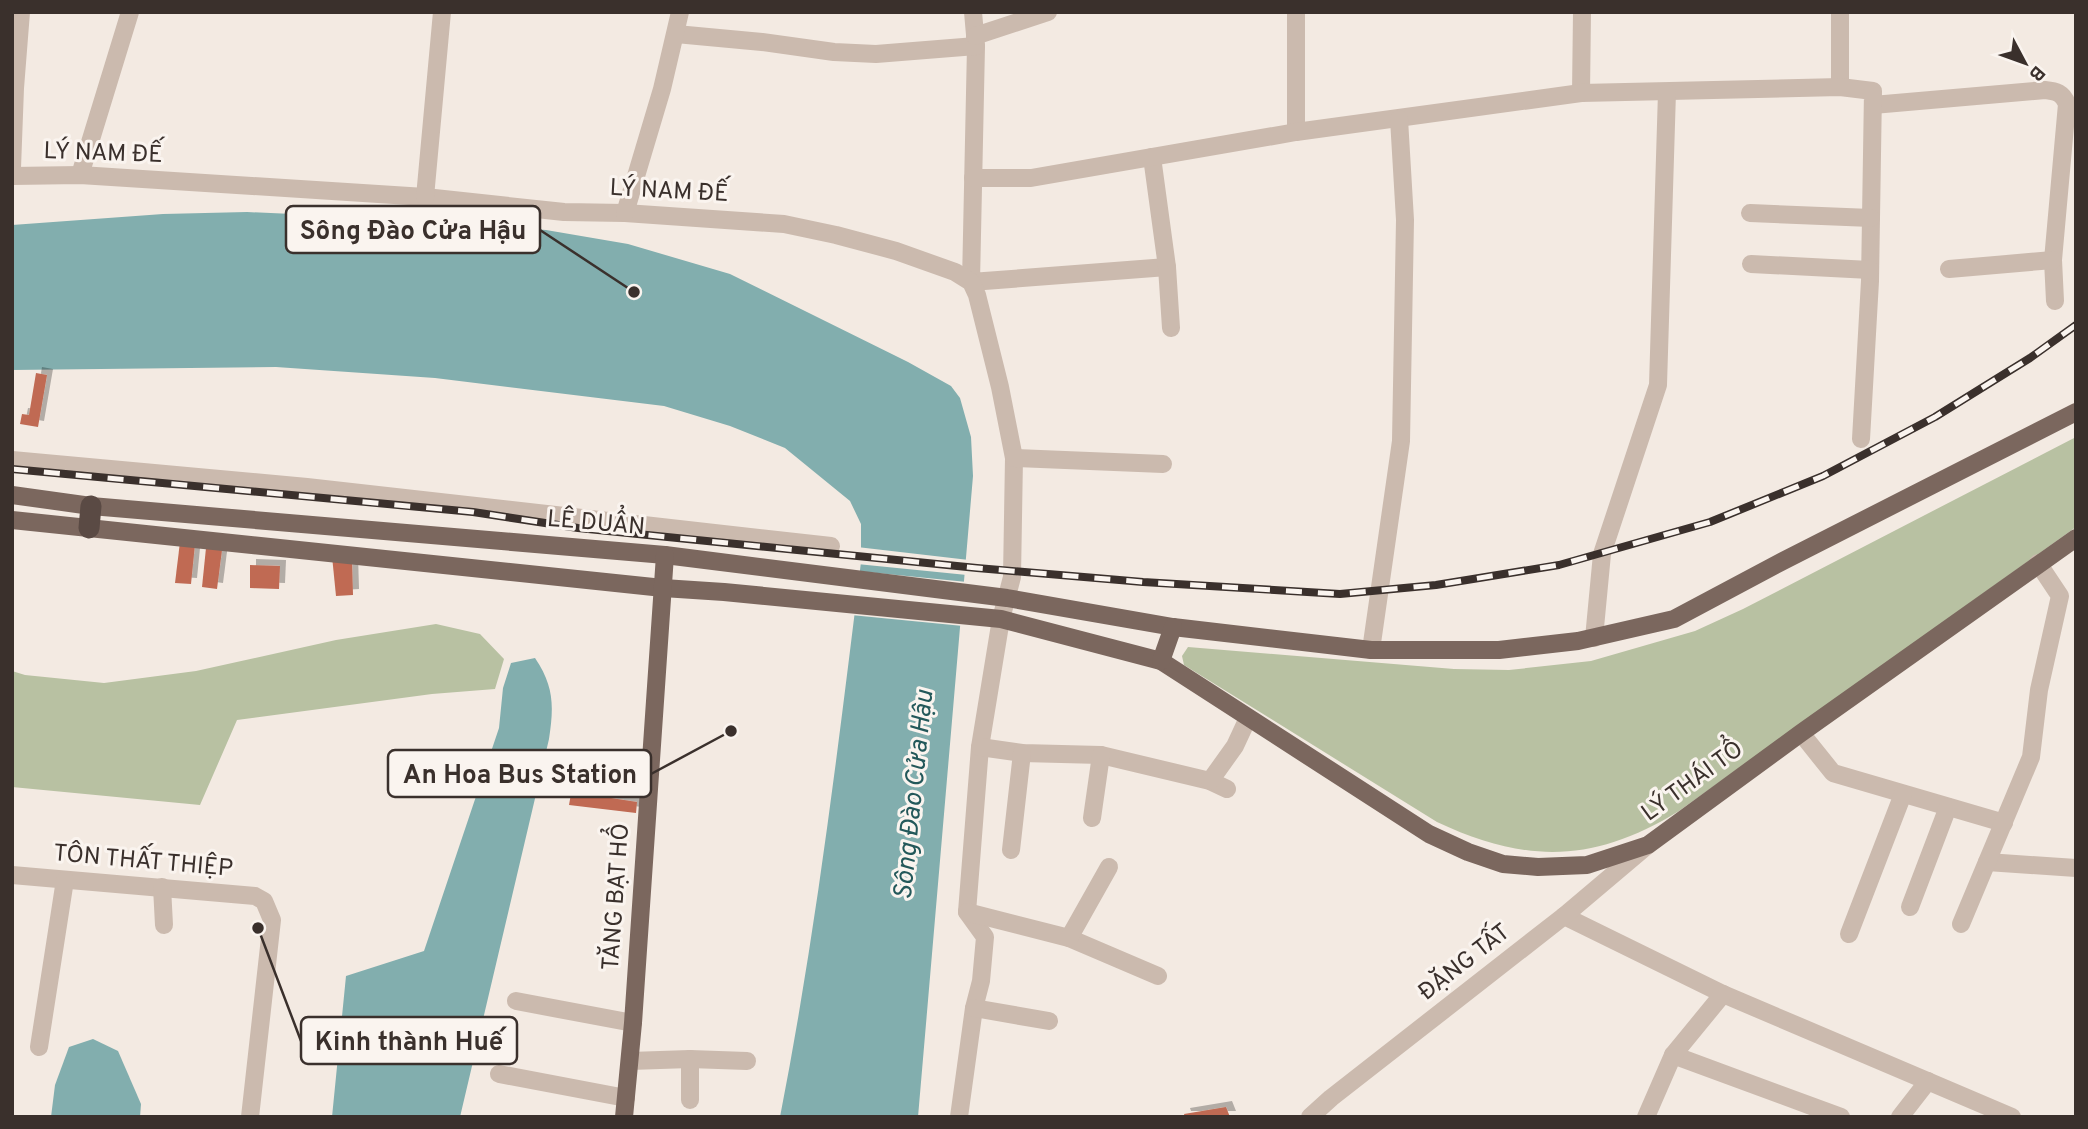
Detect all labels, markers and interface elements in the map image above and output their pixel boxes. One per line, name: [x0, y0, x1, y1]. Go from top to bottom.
north arrow: [1990, 28, 2060, 98]
text: B: [2023, 60, 2050, 86]
street label: LÝ NAM ĐẾ: [43, 131, 166, 171]
street label: LÝ NAM ĐẾ: [609, 168, 732, 210]
callout: Sông Đào Cửa Hậu: [286, 206, 540, 253]
text: Sông Đào Cửa Hậu: [300, 216, 526, 249]
street label: LÊ DUẨN: [546, 497, 647, 543]
water label: Sông Đào Cửa Hậu: [888, 688, 943, 902]
street label: LÝ THÁI TỔ: [1632, 729, 1750, 829]
callout: An Hoa Bus Station: [388, 750, 651, 797]
text: An Hoa Bus Station: [403, 760, 637, 793]
street label: TĂNG BẠT HỔ: [589, 822, 637, 972]
street label: TÔN THẤT THIỆP: [52, 833, 235, 885]
street label: ĐẶNG TẤT: [1409, 913, 1517, 1008]
callout: Kinh thành Huế: [301, 1017, 517, 1064]
text: Kinh thành Huế: [315, 1026, 508, 1060]

